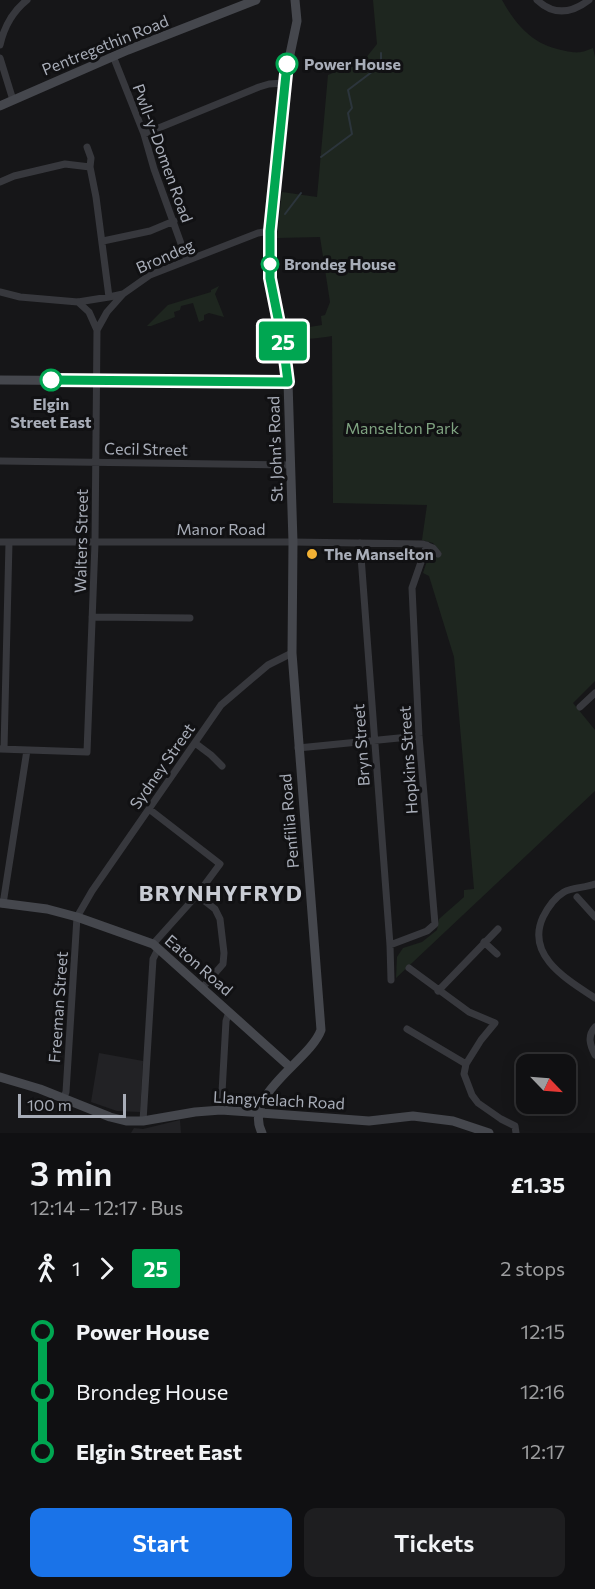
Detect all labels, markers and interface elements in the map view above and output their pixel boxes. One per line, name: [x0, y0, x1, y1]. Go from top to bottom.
street label: Pentregethin Road: [39, 10, 171, 79]
marker: Power House: [276, 53, 298, 75]
place label: Power House: [304, 54, 401, 73]
street label: Pwll-y-Domen Road: [130, 81, 197, 225]
street label: Brondeg: [133, 234, 197, 277]
place label: Brondeg House: [284, 254, 396, 273]
marker: Brondeg House: [261, 255, 279, 273]
line badge: 25: [256, 322, 310, 360]
text: 25: [271, 329, 295, 354]
marker: Elgin Street East: [40, 369, 62, 391]
place label: Elgin Street East: [10, 394, 92, 431]
street label: St. John's Road: [263, 396, 286, 502]
park label: Manselton Park: [345, 418, 459, 437]
street label: Cecil Street: [104, 438, 188, 459]
street label: Walters Street: [70, 488, 91, 593]
street label: Manor Road: [176, 519, 266, 538]
place label: The Manselton: [324, 544, 434, 563]
marker: The Manselton: [305, 547, 319, 561]
street label: Bryn Street: [348, 703, 373, 787]
street label: Hopkins Street: [394, 705, 421, 815]
street label: Sydney Street: [125, 719, 198, 812]
street label: Penfilia Road: [275, 773, 302, 869]
district label: BRYNHYFRYD: [139, 879, 303, 906]
street label: Eaton Road: [162, 930, 237, 999]
street label: Freeman Street: [44, 950, 71, 1063]
north arrow: [516, 1054, 576, 1114]
map controls: [516, 1054, 576, 1114]
street label: Llangyfelach Road: [213, 1087, 345, 1112]
scale bar: [18, 1091, 126, 1118]
text: 100 m: [27, 1095, 72, 1114]
text: 3 min: [30, 1152, 112, 1193]
text: £1.35: [511, 1171, 565, 1198]
text: 12:14 – 12:17 · Bus: [30, 1195, 183, 1219]
icon: walk: [30, 1252, 63, 1285]
icon: forward: [90, 1252, 123, 1285]
text: 1: [72, 1256, 81, 1280]
text: 25: [144, 1256, 168, 1281]
text: 2 stops: [500, 1256, 565, 1280]
text: Power House: [76, 1318, 209, 1345]
text: 12:15: [521, 1319, 565, 1343]
text: Brondeg House: [76, 1378, 228, 1405]
text: 12:16: [520, 1379, 565, 1403]
text: Elgin Street East: [76, 1438, 242, 1465]
text: 12:17: [522, 1439, 565, 1463]
button: Start: [30, 1508, 292, 1577]
button: Tickets: [304, 1508, 565, 1577]

